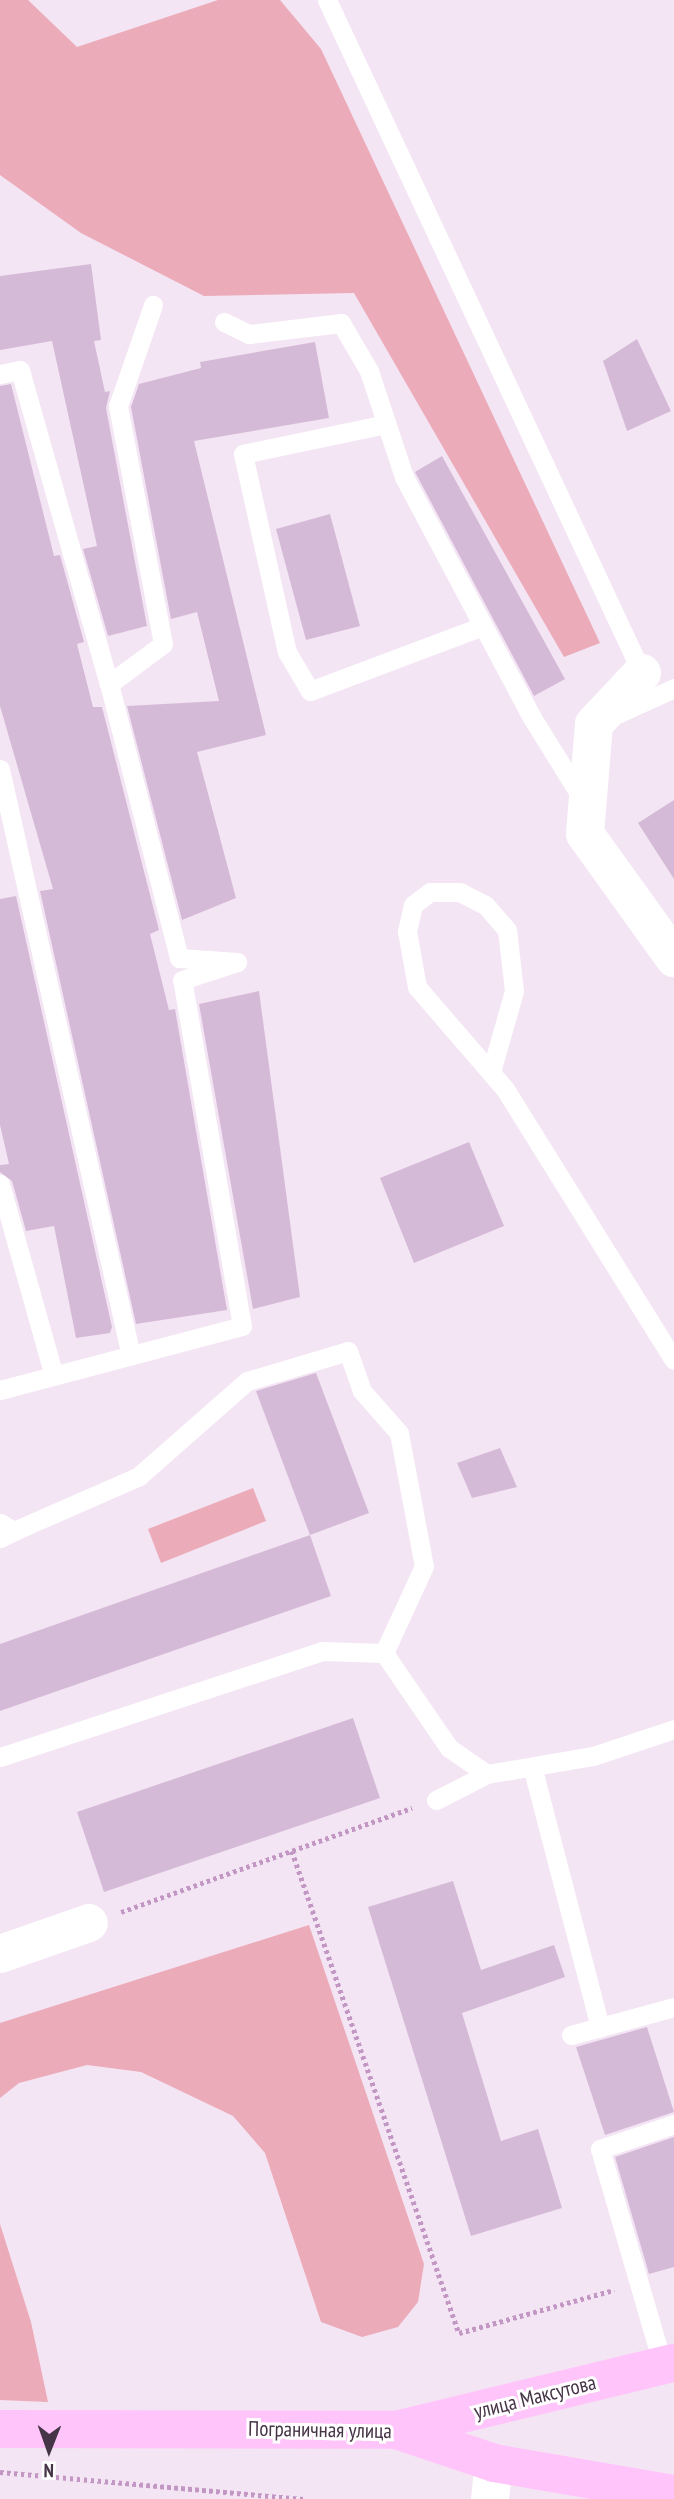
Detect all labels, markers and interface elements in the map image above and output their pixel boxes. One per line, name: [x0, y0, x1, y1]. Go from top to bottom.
street label: улица Максутова: [471, 2370, 599, 2424]
north arrow: [14, 2415, 84, 2485]
street label: Пограничная улица: [248, 2416, 392, 2444]
text: N: [43, 2459, 54, 2483]

